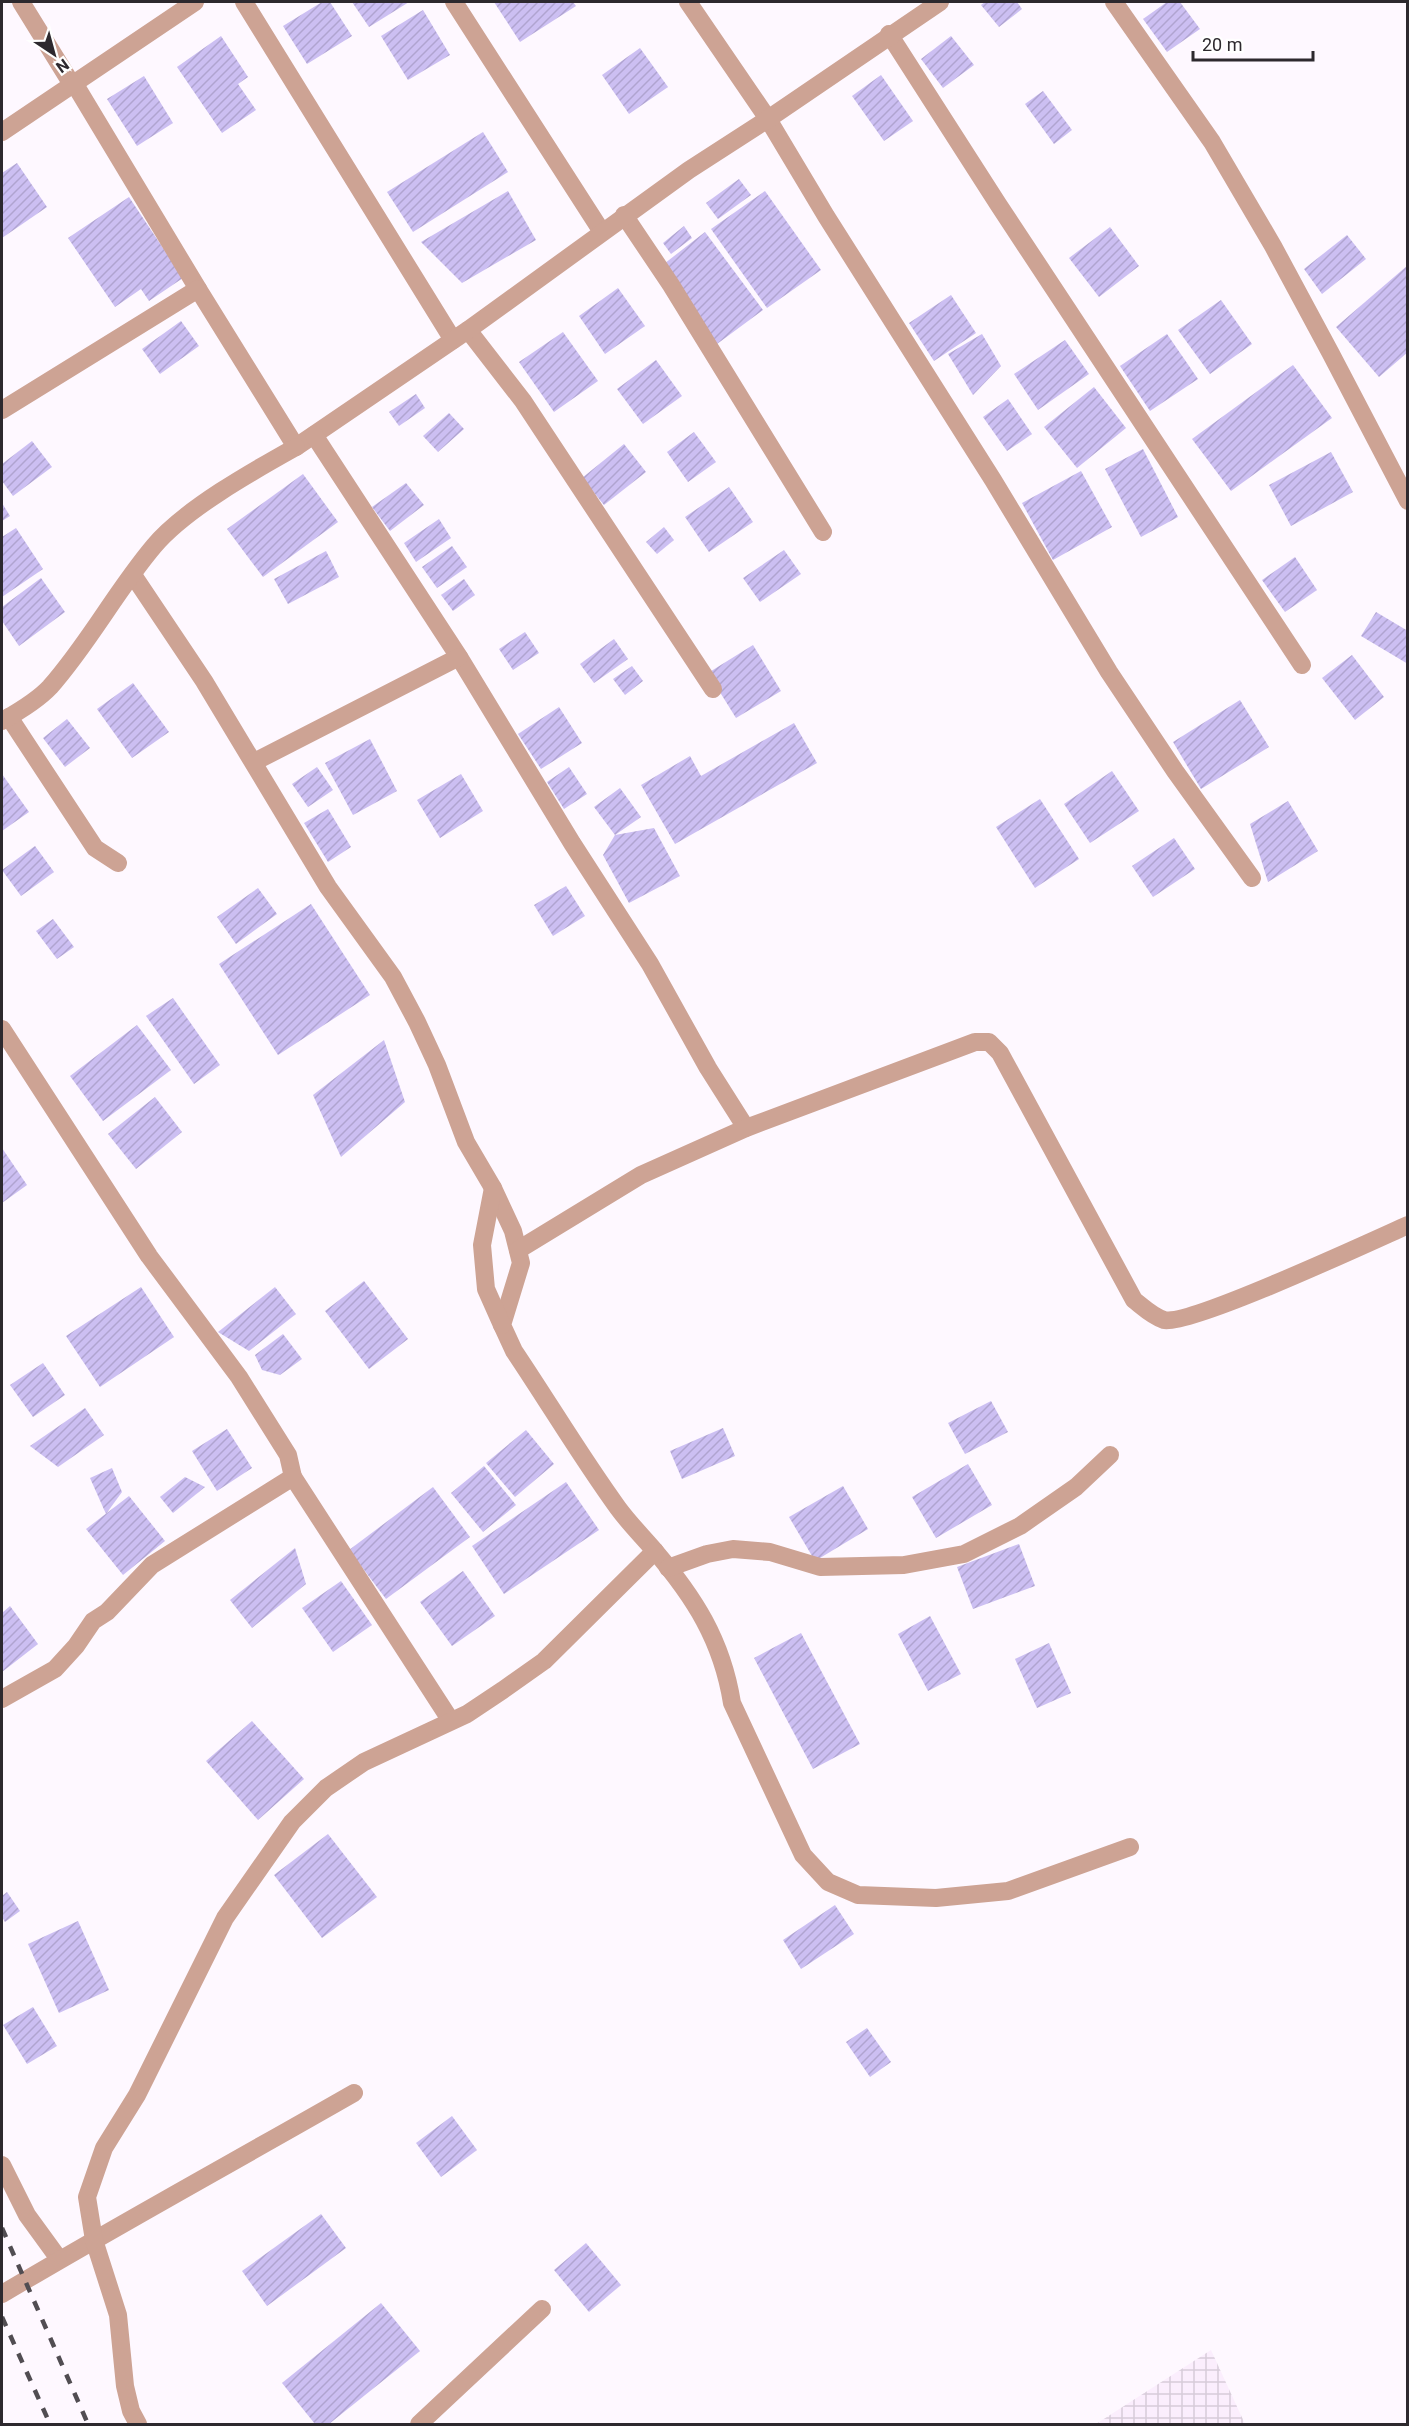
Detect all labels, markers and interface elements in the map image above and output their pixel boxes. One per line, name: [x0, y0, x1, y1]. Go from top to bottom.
north arrow: [24, 24, 84, 84]
scale bar: [1193, 24, 1313, 62]
text: 20 m: [1202, 34, 1242, 55]
text: N: [52, 55, 73, 77]

